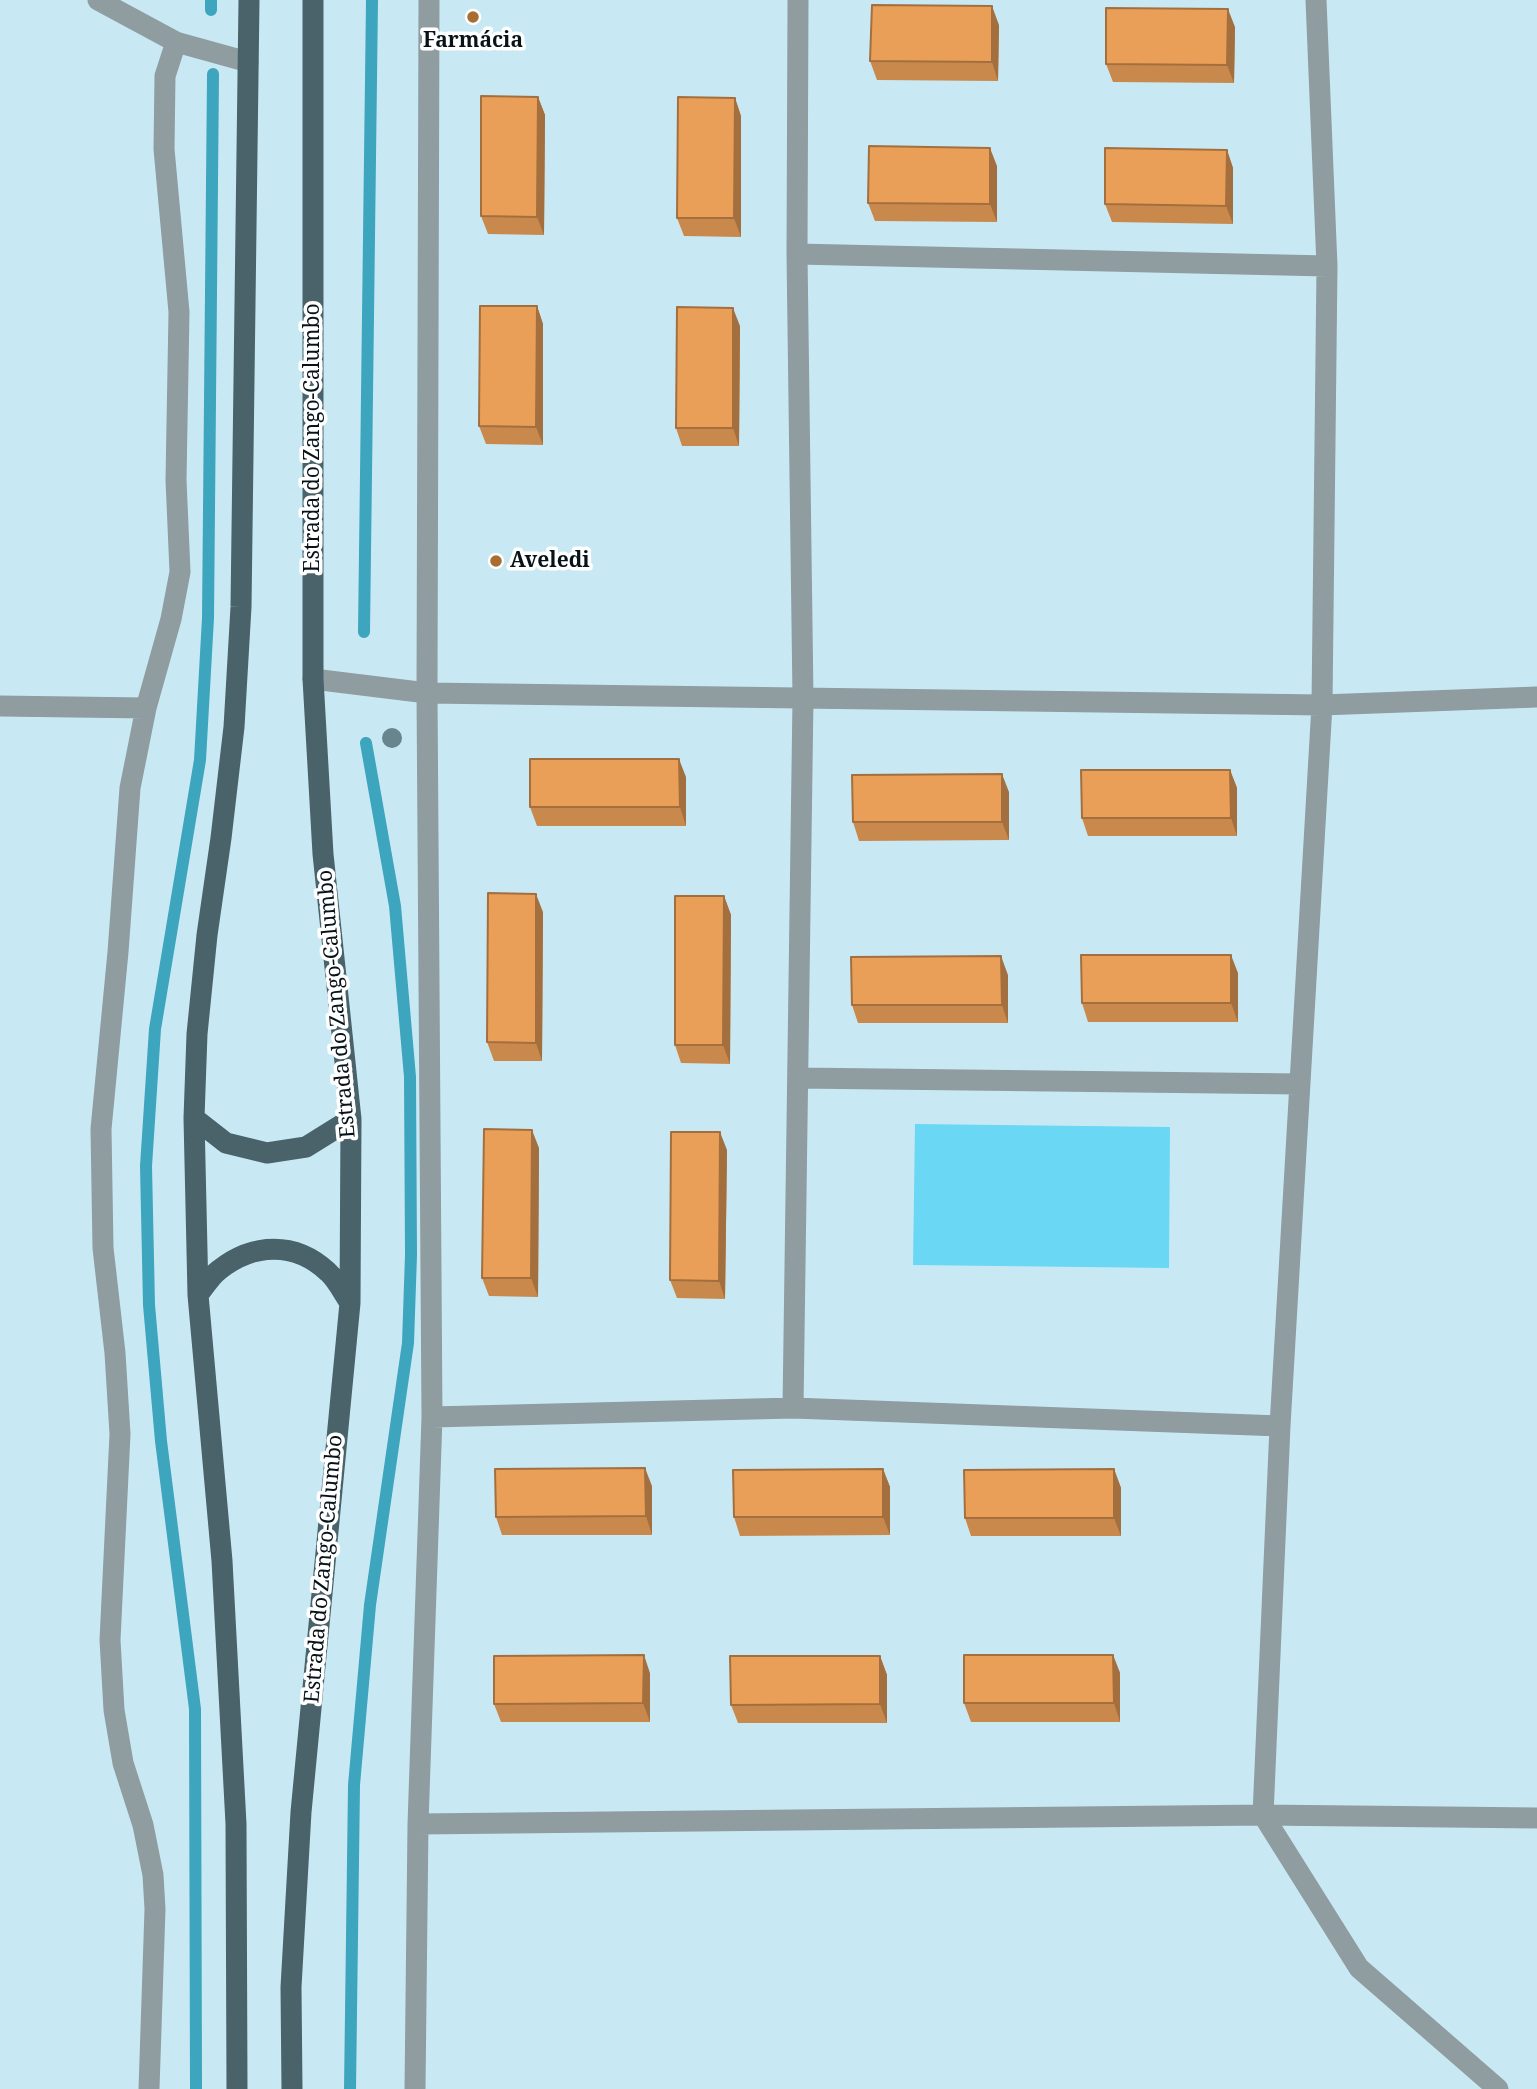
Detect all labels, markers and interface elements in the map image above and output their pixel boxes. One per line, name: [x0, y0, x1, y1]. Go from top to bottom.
marker: Farmácia: [465, 9, 481, 25]
place label: Farmácia: [423, 28, 523, 54]
street label: Estrada do Zango-Calumbo: [300, 303, 326, 573]
place label: Aveledi: [510, 548, 590, 574]
marker: Aveledi: [488, 553, 504, 569]
street label: Estrada do Zango-Calumbo: [313, 869, 361, 1139]
street label: Estrada do Zango-Calumbo: [300, 1434, 348, 1704]

